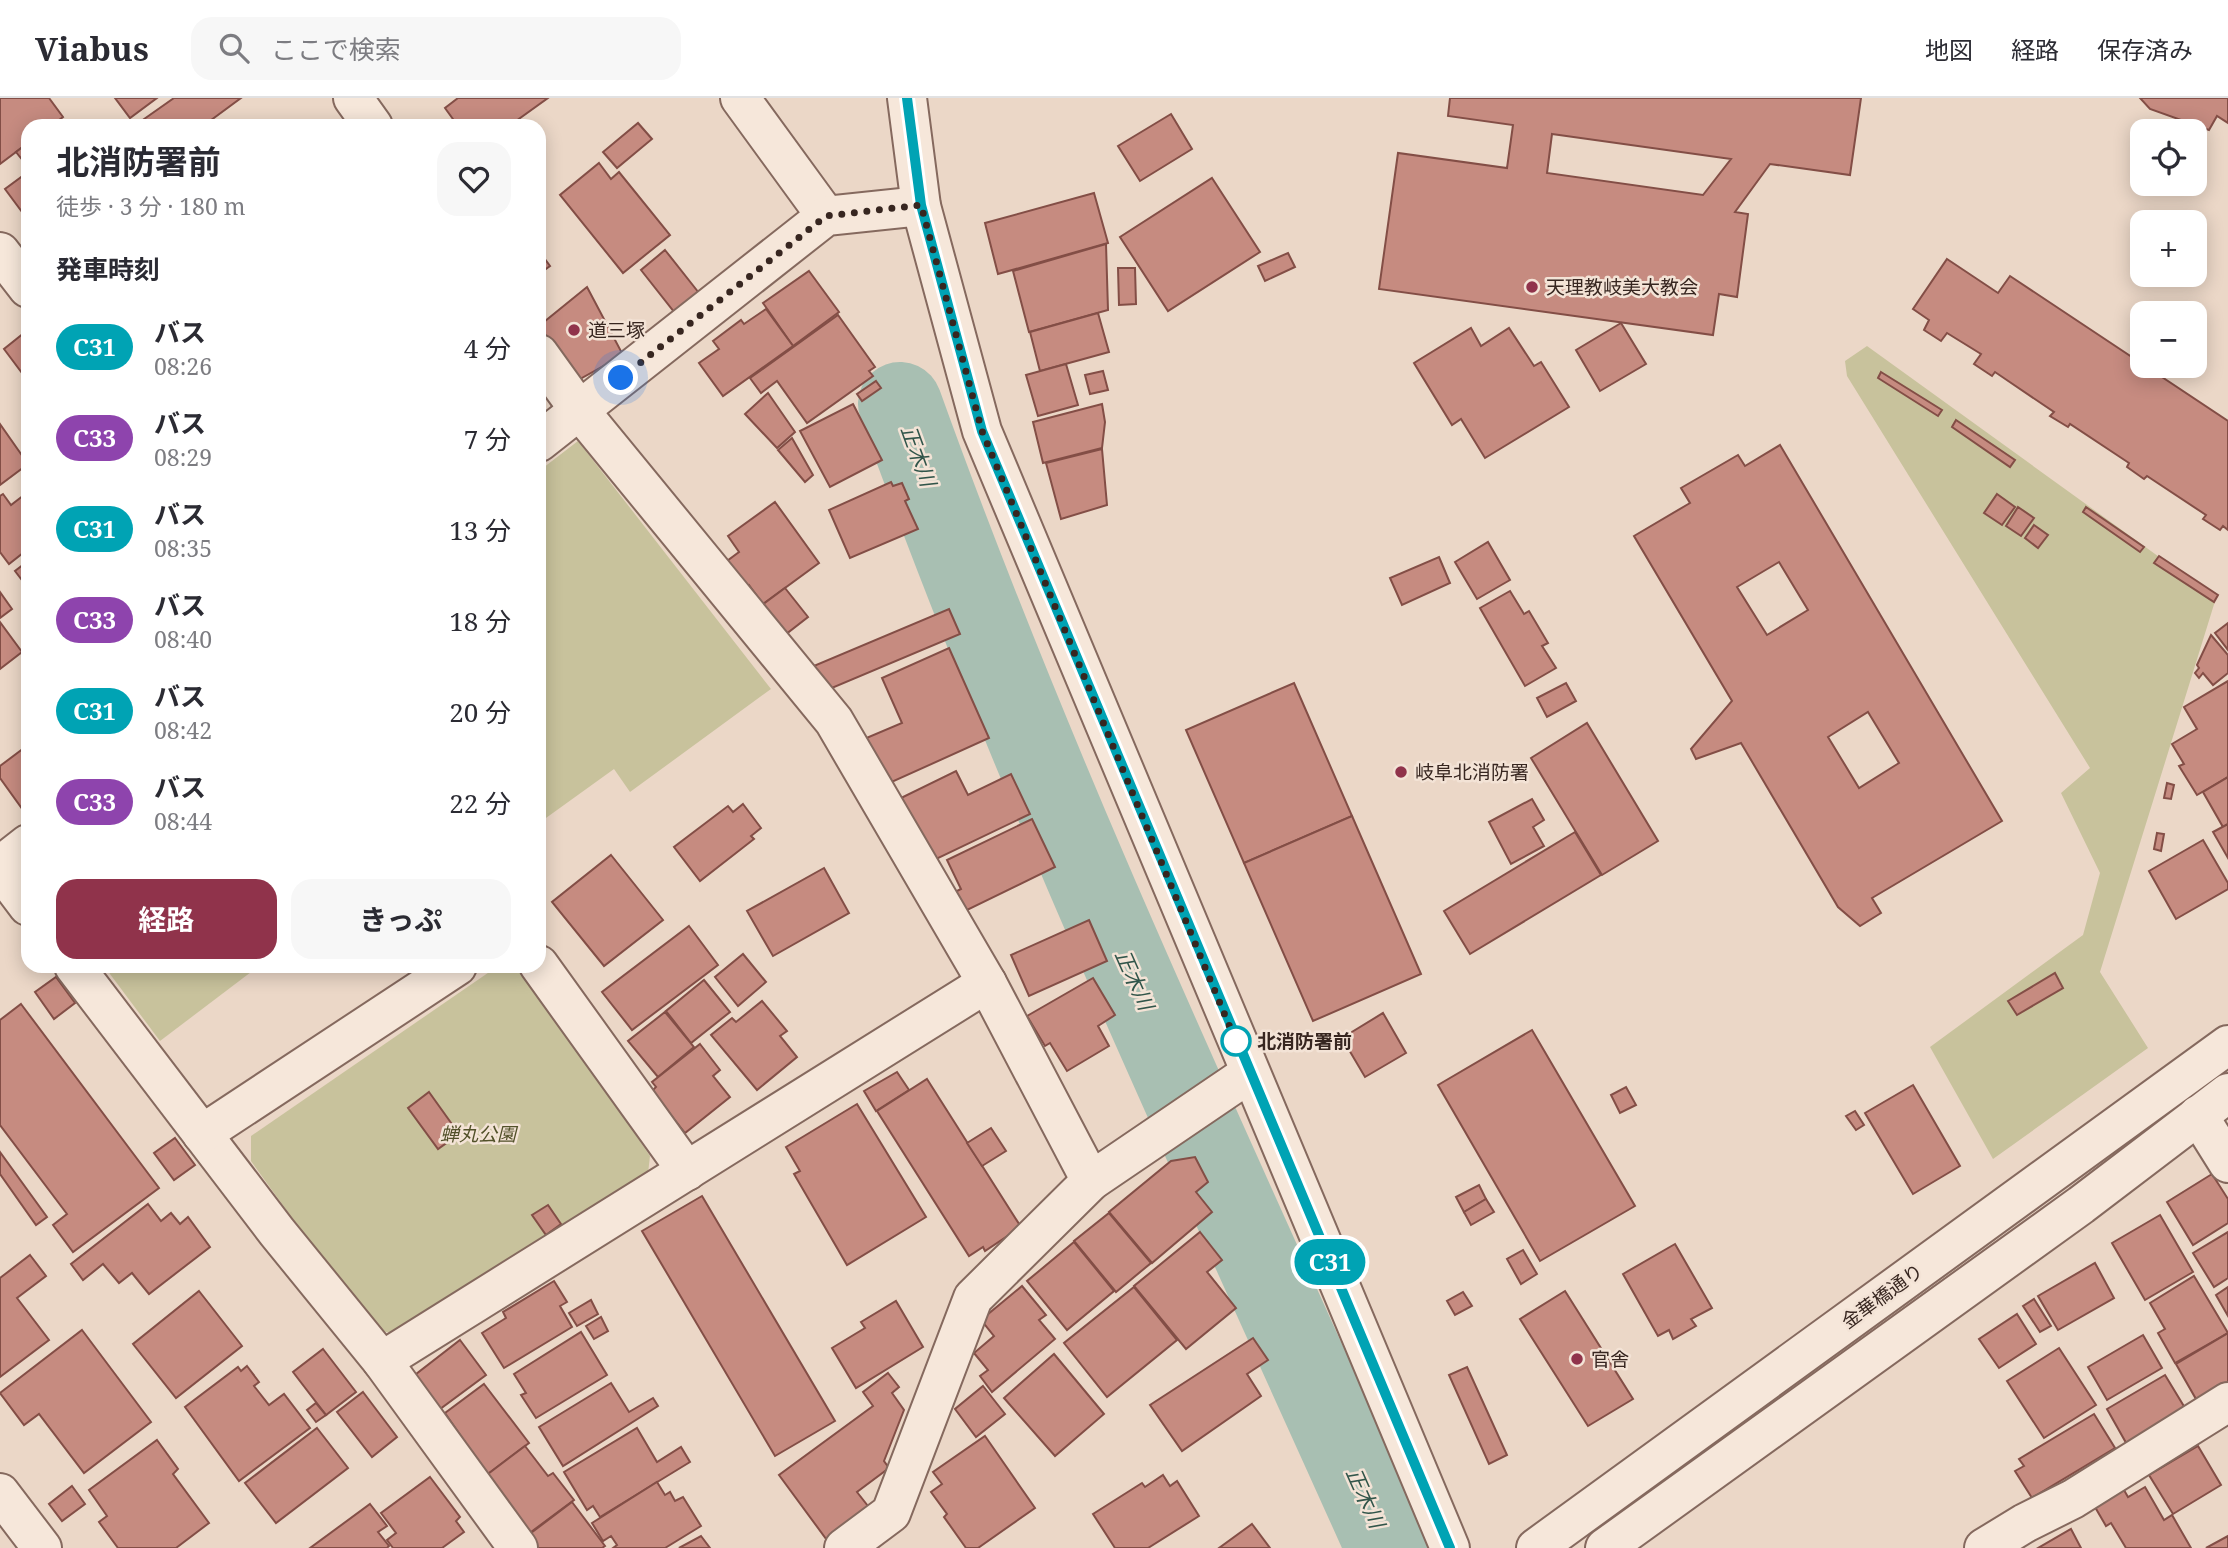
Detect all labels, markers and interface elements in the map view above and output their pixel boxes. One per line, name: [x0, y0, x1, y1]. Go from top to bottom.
search box: [191, 17, 681, 80]
text: Viabus: [35, 26, 149, 71]
icon: search: [215, 29, 253, 67]
text: ここで検索: [271, 31, 401, 67]
text: 地図: [1925, 33, 1973, 66]
text: 経路: [2011, 33, 2059, 66]
text: 保存済み: [2097, 33, 2193, 66]
map controls: [2130, 119, 2207, 378]
button: locate: [2130, 119, 2207, 196]
text: 北消防署前: [56, 139, 221, 184]
button: heart: [437, 142, 511, 216]
text: 徒歩 · 3 分 · 180 m: [56, 190, 246, 222]
button: +: [2130, 210, 2207, 287]
text: 発車時刻: [56, 251, 160, 287]
place label: 天理教岐美大教会: [1546, 274, 1698, 300]
marker: 天理教岐美大教会: [1524, 279, 1540, 295]
button: −: [2130, 301, 2207, 378]
text: バス: [154, 314, 206, 350]
place label: 道三塚: [588, 317, 645, 343]
marker: 道三塚: [566, 322, 582, 338]
text: C31: [73, 330, 116, 363]
text: 4 分: [464, 330, 511, 366]
text: 08:26: [154, 350, 212, 382]
your location: [603, 360, 638, 395]
text: バス: [154, 405, 206, 441]
text: C33: [73, 421, 116, 454]
text: 7 分: [464, 421, 511, 457]
water label: 正木川: [895, 421, 944, 492]
text: 08:29: [154, 441, 212, 473]
text: バス: [154, 496, 206, 532]
text: C31: [73, 512, 116, 545]
text: 13 分: [449, 512, 511, 548]
text: 08:35: [154, 532, 212, 564]
text: バス: [154, 587, 206, 623]
text: C33: [73, 603, 116, 636]
text: 18 分: [449, 603, 511, 639]
text: 08:40: [154, 623, 212, 655]
text: バス: [154, 678, 206, 714]
text: C31: [73, 694, 116, 727]
text: 20 分: [449, 694, 511, 730]
text: 08:42: [154, 714, 212, 746]
place label: 岐阜北消防署: [1415, 759, 1529, 785]
marker: 岐阜北消防署: [1393, 764, 1409, 780]
text: バス: [154, 769, 206, 805]
text: C33: [73, 785, 116, 818]
text: 22 分: [449, 785, 511, 821]
text: 08:44: [154, 805, 212, 837]
button: 経路: [56, 879, 277, 959]
button: きっぷ: [291, 879, 511, 959]
water label: 正木川: [1109, 945, 1161, 1016]
marker: 北消防署前: [1221, 1026, 1251, 1056]
place label: 北消防署前: [1257, 1028, 1352, 1054]
park label: 蝉丸公園: [440, 1121, 519, 1147]
line badge: C31: [1290, 1239, 1370, 1285]
text: C31: [1308, 1245, 1352, 1278]
street label: 金華橋通り: [1836, 1258, 1928, 1334]
place label: 官舎: [1591, 1346, 1629, 1372]
marker: 官舎: [1569, 1351, 1585, 1367]
water label: 正木川: [1340, 1463, 1392, 1534]

